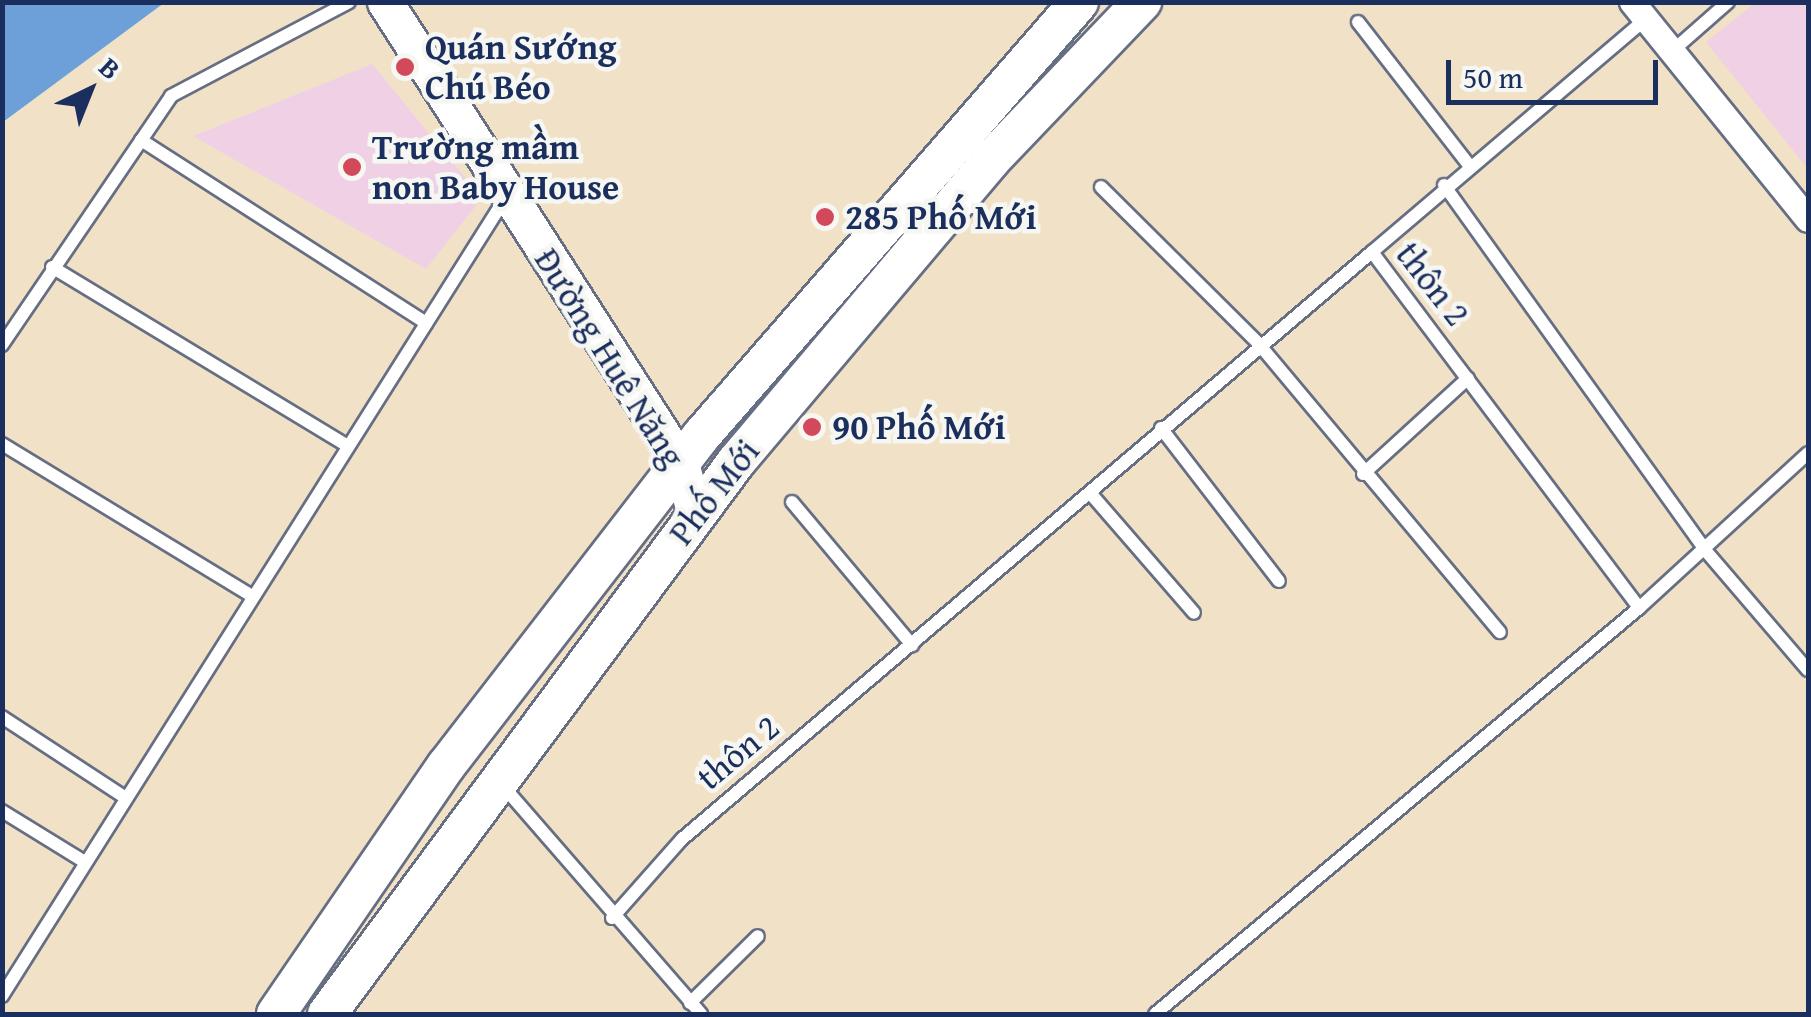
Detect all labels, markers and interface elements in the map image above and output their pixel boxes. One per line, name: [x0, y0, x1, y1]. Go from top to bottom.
place label: Quán Sướng Chú Béo: [425, 26, 617, 108]
north arrow: [40, 40, 140, 140]
scale bar: [1451, 40, 1664, 102]
text: B: [90, 47, 131, 89]
text: 50 m: [1463, 55, 1523, 99]
marker: Quán Sướng Chú Béo: [394, 56, 416, 78]
place label: Trường mầm non Baby House: [372, 126, 619, 208]
marker: Trường mầm non Baby House: [341, 156, 363, 178]
place label: 285 Phố Mới: [845, 196, 1037, 238]
marker: 285 Phố Mới: [814, 206, 836, 228]
street label: thôn 2: [1387, 234, 1479, 334]
street label: Đường Huê Năng: [526, 241, 694, 475]
place label: 90 Phố Mới: [832, 406, 1005, 448]
marker: 90 Phố Mới: [801, 416, 823, 438]
street label: Phố Mới: [660, 431, 768, 553]
street label: thôn 2: [688, 706, 788, 798]

